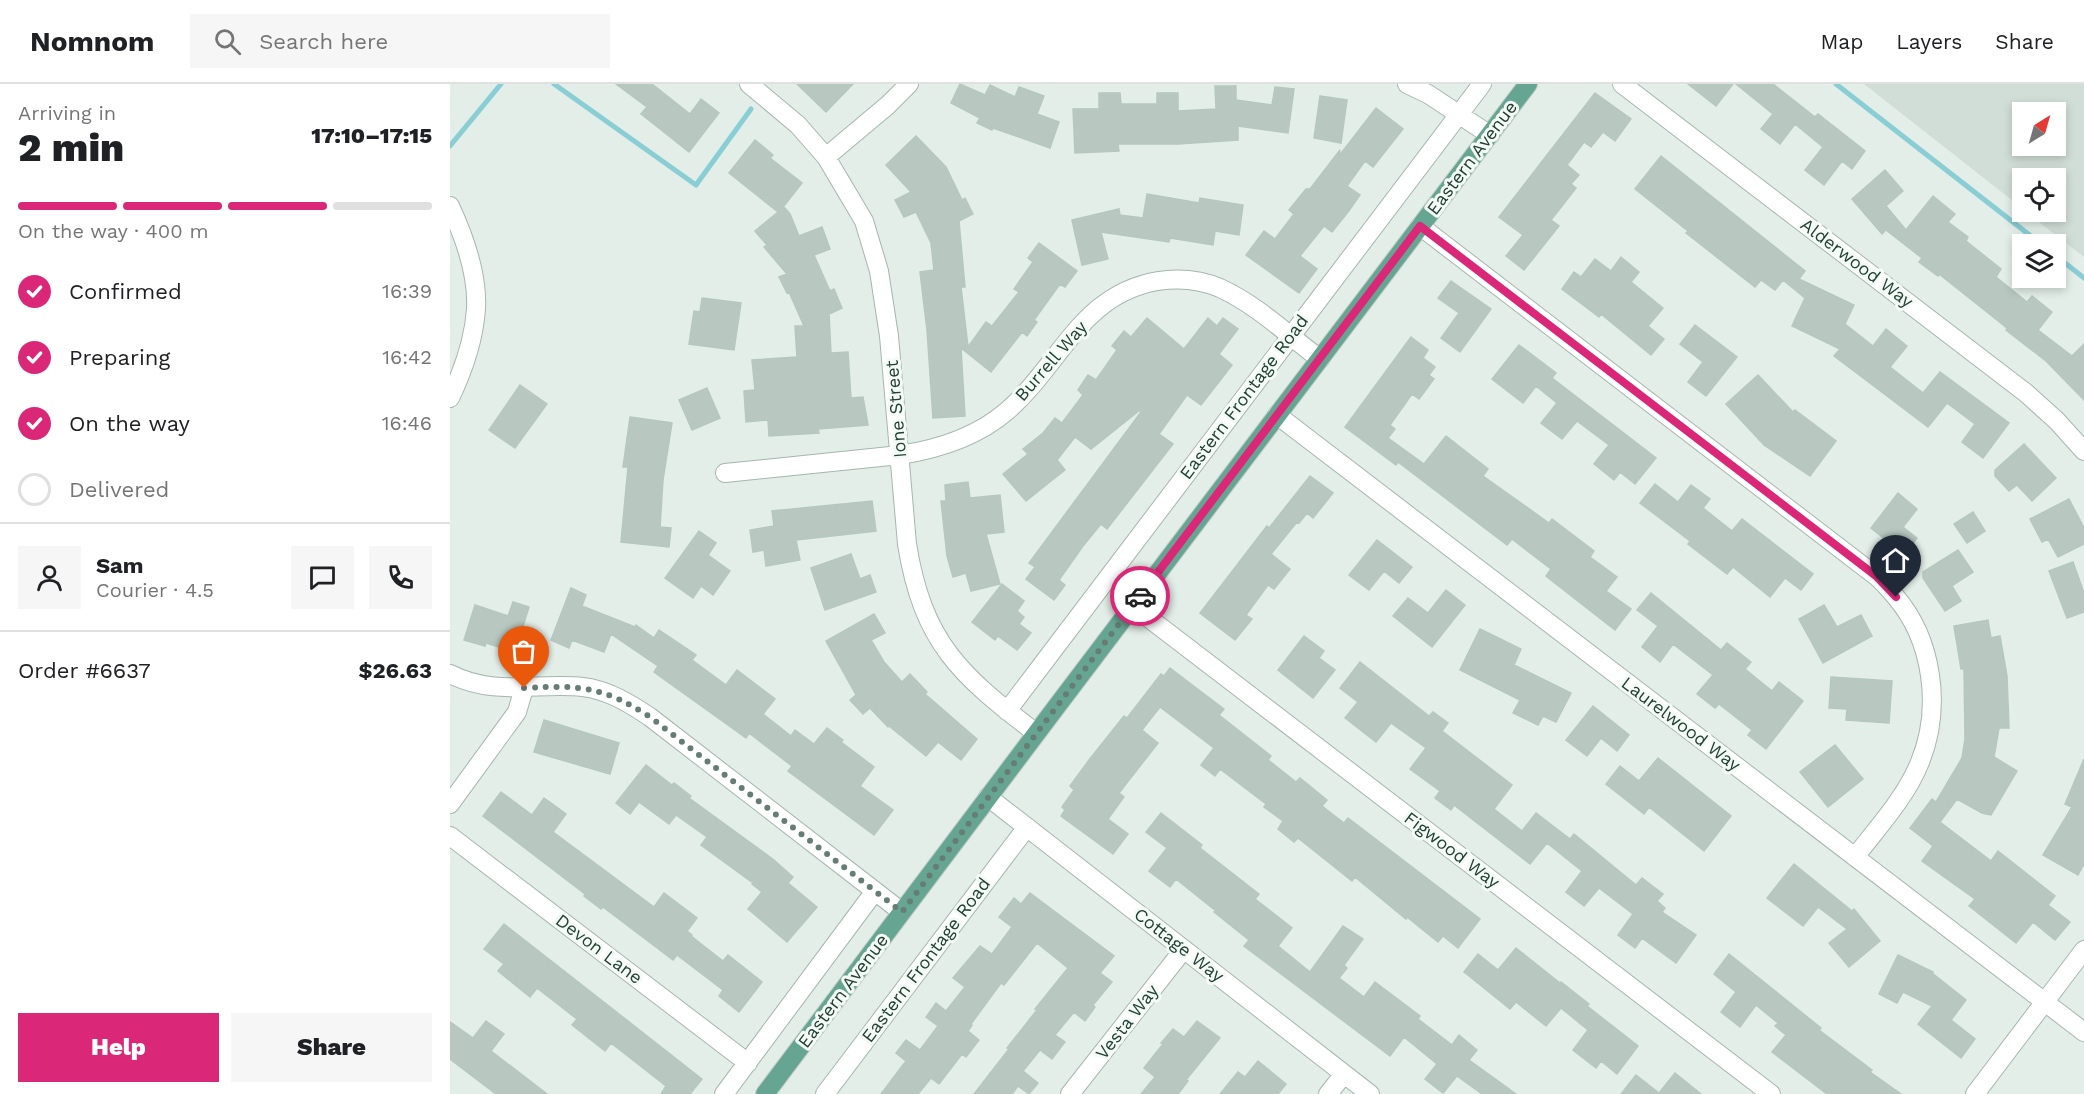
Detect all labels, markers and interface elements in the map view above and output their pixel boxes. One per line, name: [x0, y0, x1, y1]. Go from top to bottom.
search box: [190, 14, 610, 68]
text: Nomnom: [30, 25, 154, 58]
icon: search: [211, 25, 244, 58]
text: Search here: [259, 29, 388, 54]
text: Map: [1820, 29, 1863, 54]
text: Layers: [1896, 29, 1962, 54]
text: Share: [1995, 29, 2054, 54]
street label: Eastern Avenue: [1422, 97, 1521, 219]
text: Arriving in: [18, 101, 116, 125]
north arrow: [2012, 102, 2066, 156]
map controls: [2012, 102, 2066, 288]
text: 17:10–17:15: [311, 123, 432, 148]
text: 2 min: [18, 125, 124, 170]
button: locate: [2012, 168, 2066, 222]
street label: Alderwood Way: [1797, 214, 1918, 312]
text: On the way · 400 m: [18, 219, 209, 243]
button: layers: [2012, 234, 2066, 288]
icon: check: [18, 275, 51, 308]
text: Confirmed: [69, 279, 182, 304]
text: 16:39: [382, 279, 432, 303]
street label: Eastern Frontage Road: [1175, 310, 1312, 483]
street label: Burrell Way: [1010, 316, 1092, 405]
icon: check: [18, 341, 51, 374]
text: Preparing: [69, 345, 170, 370]
text: 16:42: [382, 345, 432, 369]
street label: Ione Street: [881, 359, 910, 459]
icon: check: [18, 407, 51, 440]
text: On the way: [69, 411, 190, 436]
text: 16:46: [382, 411, 432, 435]
text: Delivered: [69, 477, 169, 502]
pin: [1870, 535, 1921, 597]
icon: home: [1879, 544, 1912, 577]
button: person: [18, 546, 81, 609]
button: chat: [291, 546, 354, 609]
button: phone: [369, 546, 432, 609]
text: Sam: [96, 553, 144, 578]
courier: [1110, 566, 1170, 626]
text: Courier · 4.5: [96, 578, 214, 602]
icon: car: [1124, 580, 1157, 613]
pin: [498, 626, 549, 688]
icon: bag: [507, 635, 540, 668]
text: Order #6637: [18, 658, 151, 683]
text: $26.63: [358, 658, 432, 683]
street label: Laurelwood Way: [1618, 672, 1746, 776]
street label: Figwood Way: [1400, 807, 1505, 893]
street label: Eastern Frontage Road: [857, 873, 994, 1046]
street label: Cottage Way: [1130, 903, 1229, 987]
street label: Devon Lane: [552, 909, 647, 988]
street label: Eastern Avenue: [793, 930, 892, 1052]
street label: Vesta Way: [1091, 979, 1163, 1063]
button: Help: [18, 1013, 219, 1082]
button: Share: [231, 1013, 432, 1082]

